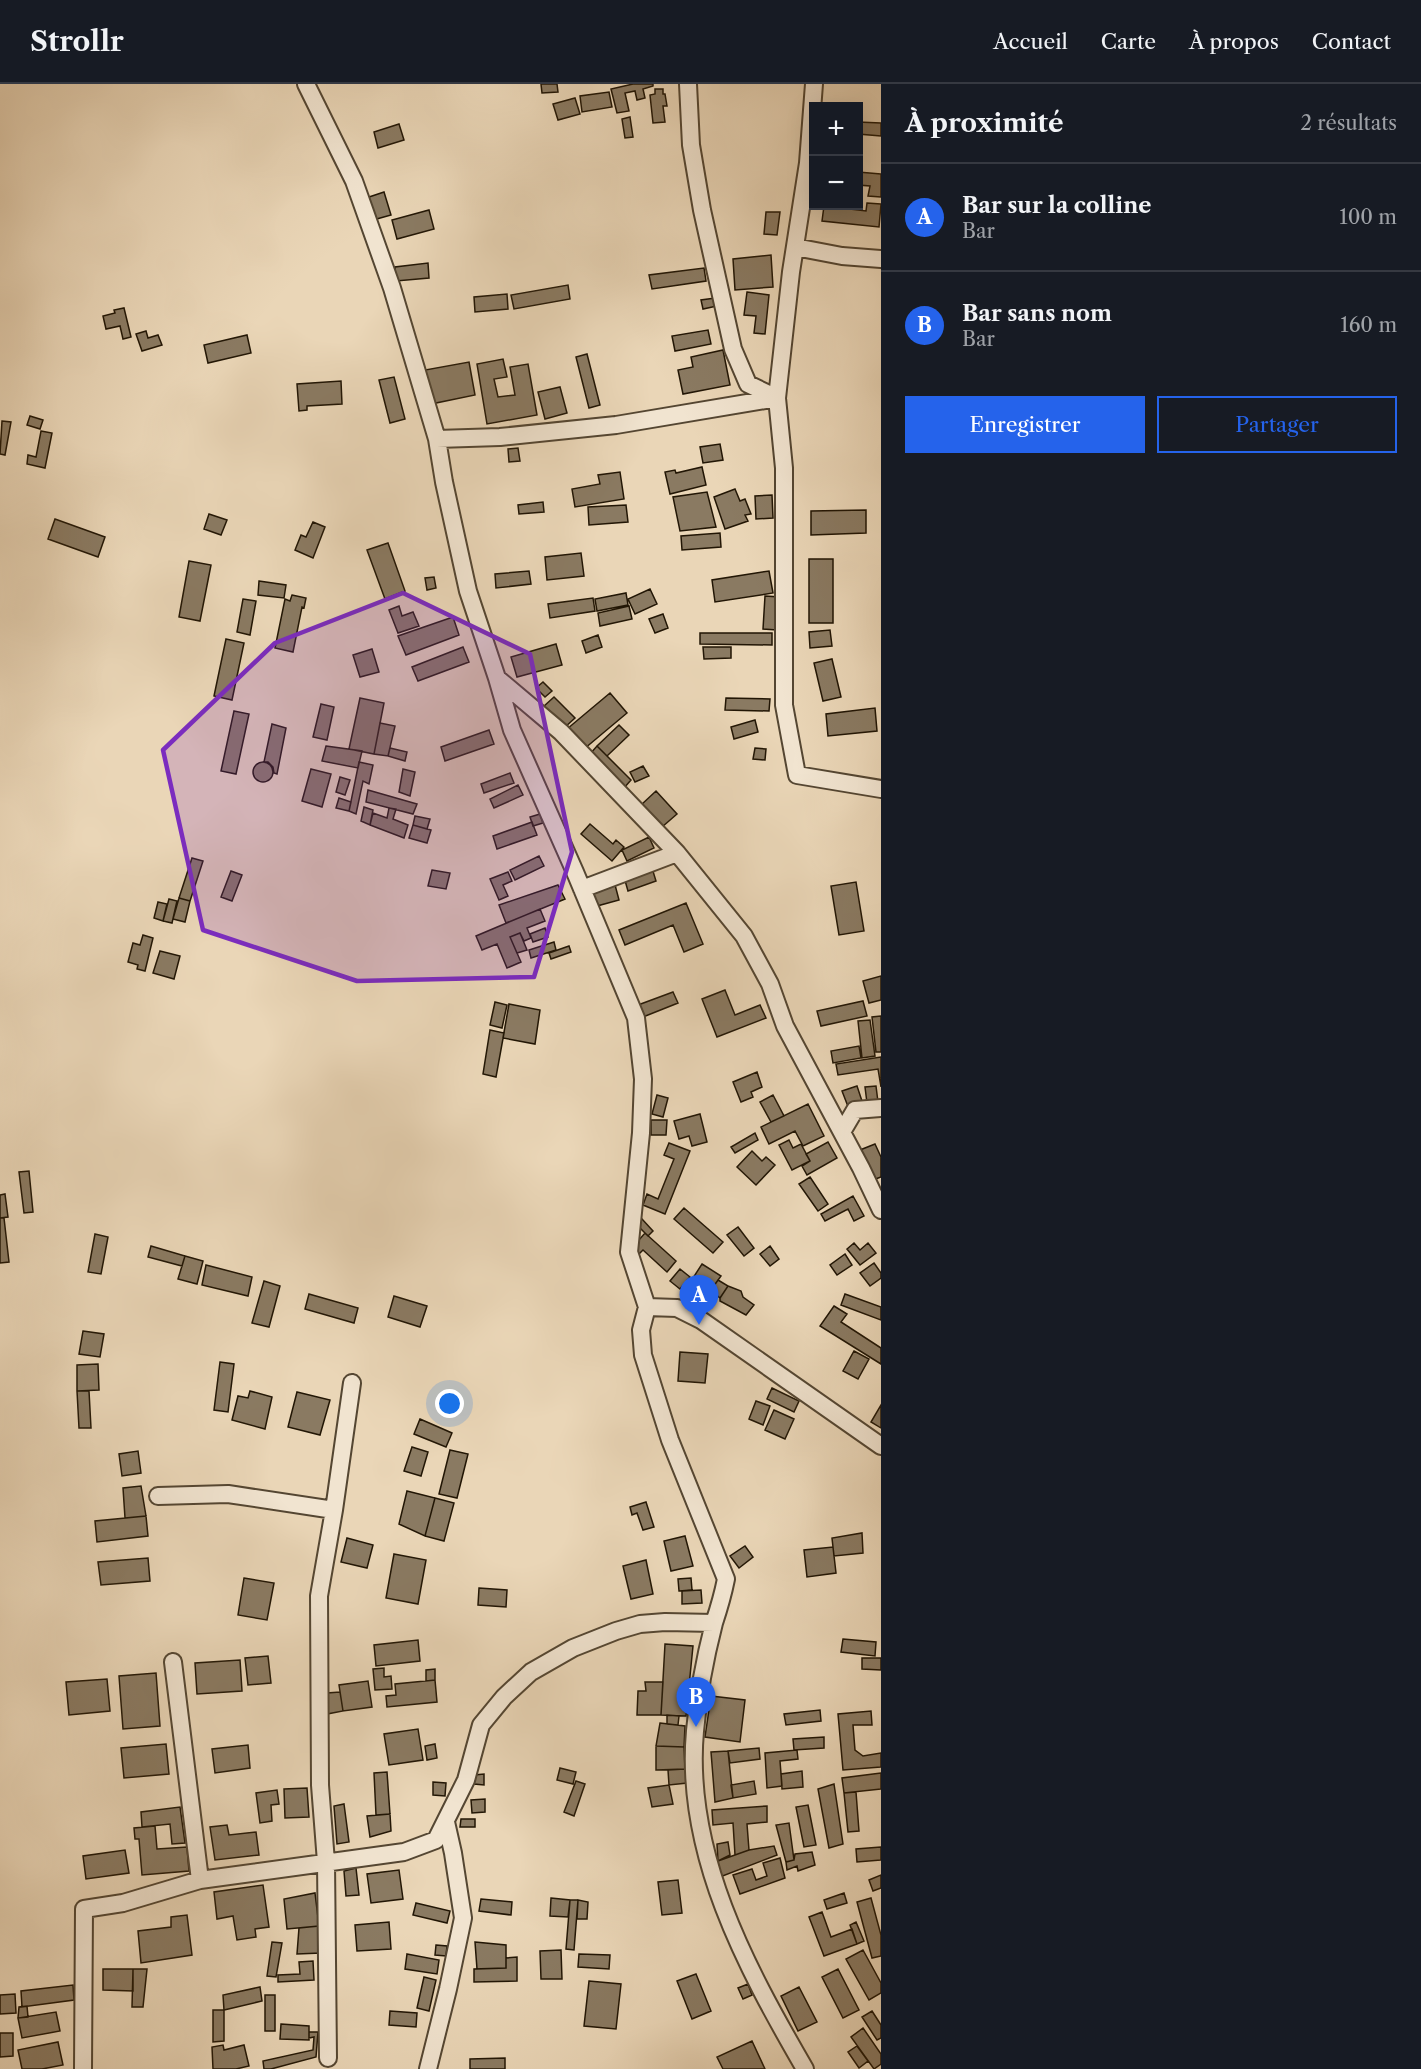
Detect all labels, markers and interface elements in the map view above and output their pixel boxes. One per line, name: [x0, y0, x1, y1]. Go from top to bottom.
text: Strollr: [30, 24, 124, 58]
text: Accueil: [993, 29, 1068, 54]
text: Carte: [1101, 29, 1156, 54]
text: À propos: [1189, 29, 1279, 54]
text: Contact: [1312, 29, 1391, 54]
map controls: [809, 102, 863, 210]
button: +: [809, 102, 863, 156]
text: À proximité: [905, 107, 1064, 139]
text: 2 résultats: [1300, 111, 1397, 135]
button: −: [809, 156, 863, 210]
text: Bar sur la colline: [962, 192, 1151, 219]
text: A: [917, 205, 932, 229]
text: 100 m: [1339, 205, 1397, 229]
text: Bar: [962, 219, 995, 243]
text: Bar sans nom: [962, 300, 1112, 327]
text: B: [917, 313, 932, 337]
text: 160 m: [1340, 313, 1397, 337]
text: Bar: [962, 327, 995, 351]
button: Enregistrer: [905, 396, 1145, 453]
button: Partager: [1157, 396, 1397, 453]
pin: A: [680, 1276, 718, 1325]
your location: [435, 1389, 464, 1418]
pin: B: [676, 1678, 716, 1727]

